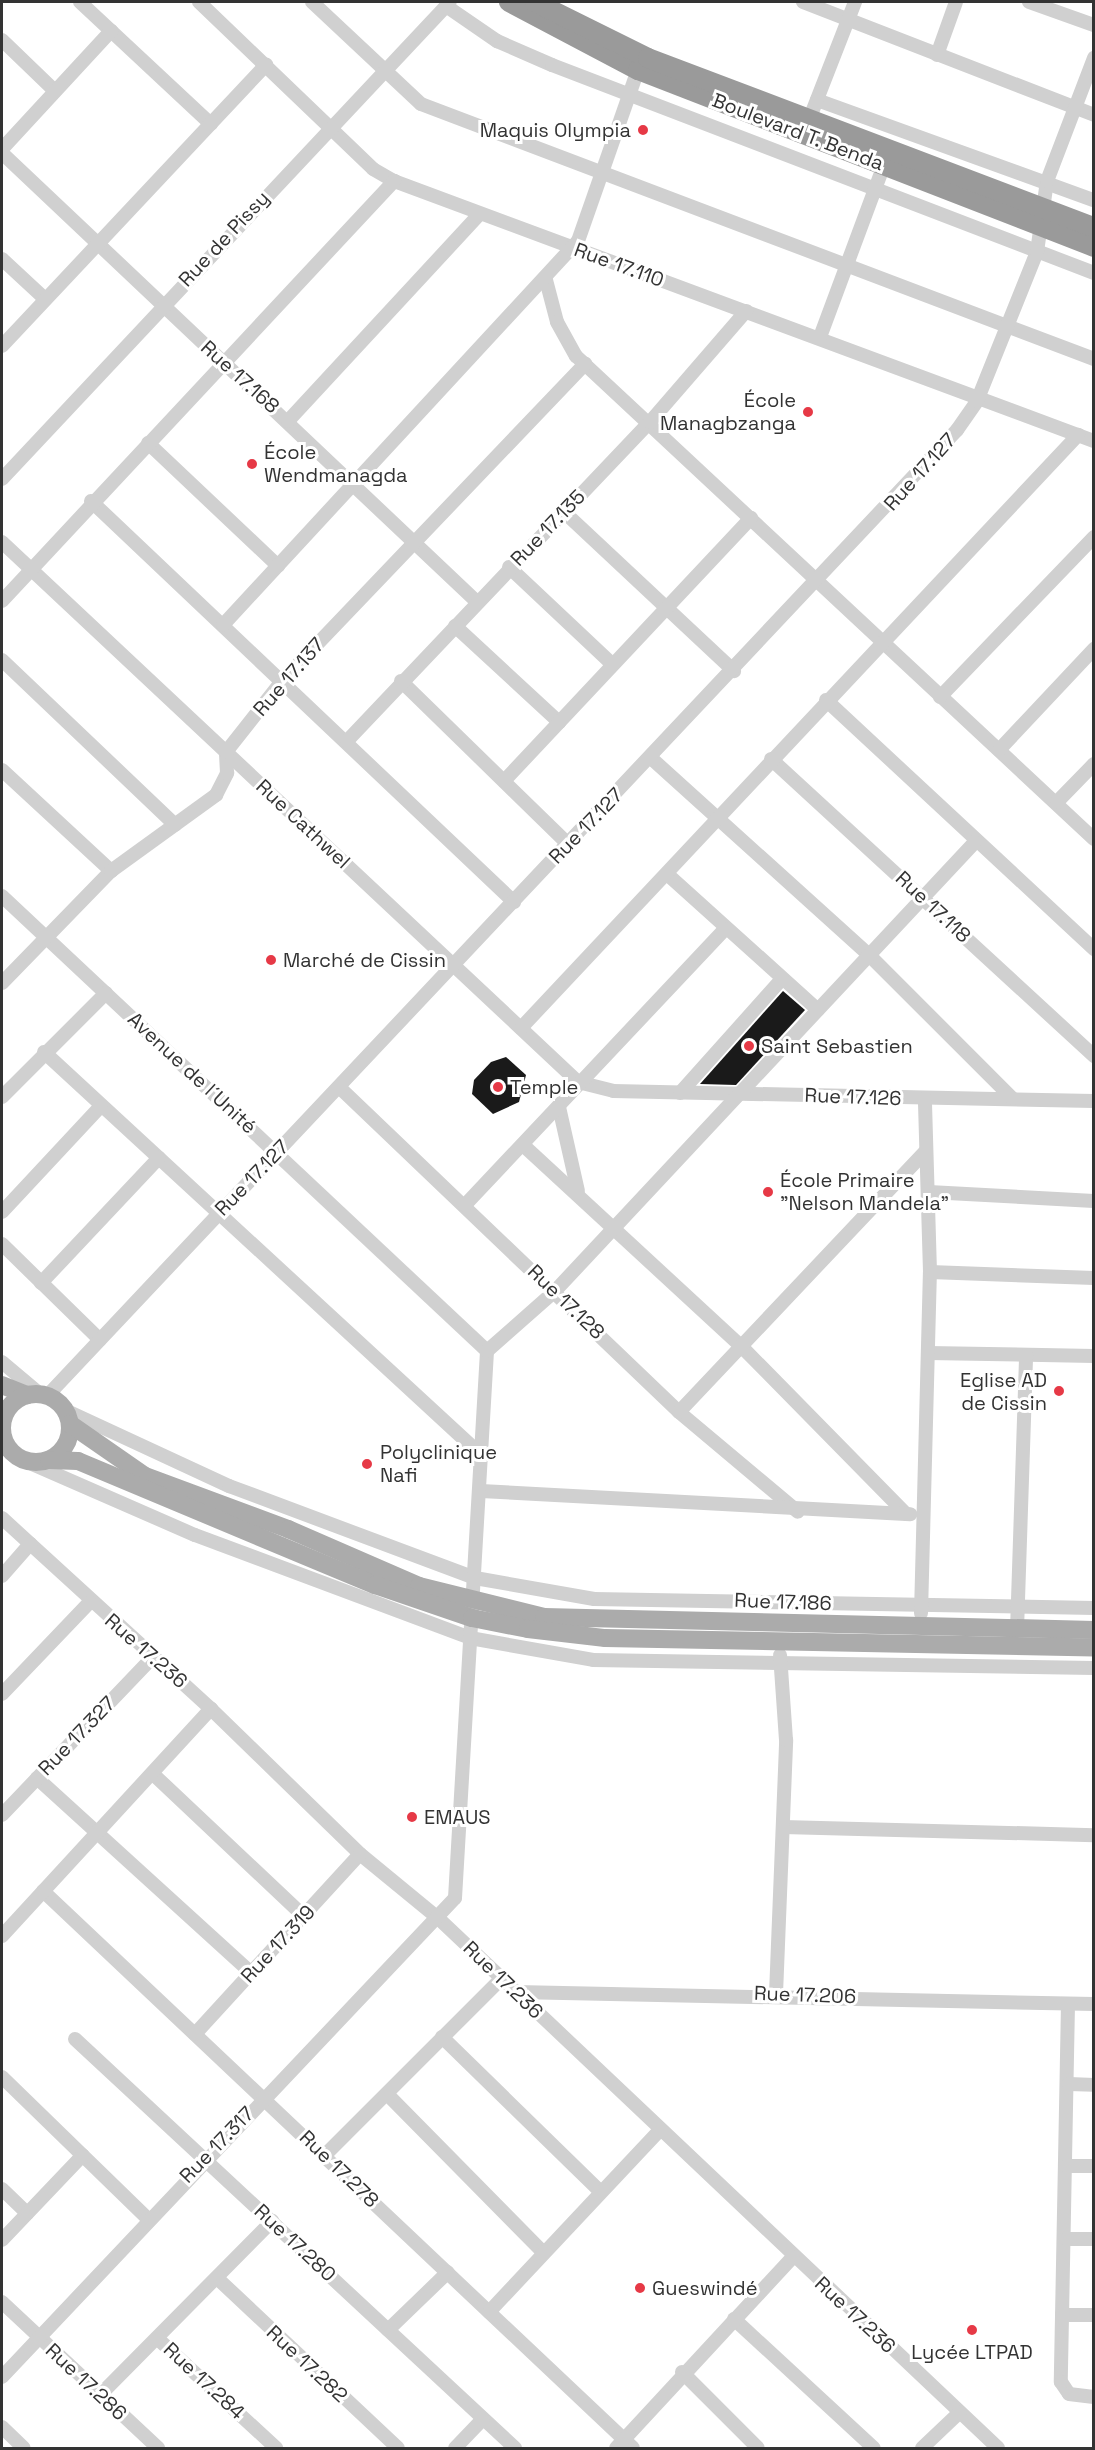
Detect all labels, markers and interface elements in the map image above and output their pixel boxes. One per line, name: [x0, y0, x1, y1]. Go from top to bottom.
street label: Boulevard T. Benda: [708, 88, 888, 176]
place label: Maquis Olympia: [480, 118, 631, 142]
marker: Maquis Olympia: [636, 123, 650, 137]
street label: Rue de Pissy: [174, 186, 274, 292]
street label: Rue 17.110: [571, 238, 667, 292]
street label: Rue 17.168: [196, 335, 284, 419]
place label: École Managbzanga: [660, 388, 796, 435]
marker: École Managbzanga: [801, 405, 815, 419]
street label: Rue 17.127: [879, 428, 961, 516]
place label: École Wendmanagda: [264, 440, 408, 487]
marker: École Wendmanagda: [245, 457, 259, 471]
street label: Rue 17.135: [506, 485, 590, 571]
street label: Rue 17.137: [248, 633, 330, 721]
street label: Rue Cathwel: [251, 774, 355, 874]
street label: Rue 17.127: [544, 783, 628, 869]
street label: Rue 17.118: [891, 866, 975, 948]
place label: Marché de Cissin: [283, 948, 446, 972]
marker: Marché de Cissin: [264, 953, 278, 967]
street label: Avenue de l´Unité: [123, 1007, 261, 1139]
place label: Saint Sebastien: [761, 1034, 913, 1058]
marker: Saint Sebastien: [742, 1039, 756, 1053]
place label: Temple: [510, 1075, 578, 1099]
marker: Temple: [491, 1080, 505, 1094]
street label: Rue 17.126: [804, 1083, 902, 1111]
street label: Rue 17.127: [210, 1135, 294, 1221]
place label: École Primaire "Nelson Mandela": [780, 1168, 949, 1215]
marker: École Primaire "Nelson Mandela": [761, 1185, 775, 1199]
street label: Rue 17.128: [523, 1260, 609, 1344]
place label: Eglise AD de Cissin: [960, 1368, 1047, 1415]
marker: Eglise AD de Cissin: [1052, 1384, 1066, 1398]
place label: Polyclinique Nafi: [380, 1440, 497, 1487]
marker: Polyclinique Nafi: [358, 1455, 376, 1473]
street label: Rue 17.186: [734, 1588, 832, 1616]
street label: Rue 17.236: [100, 1609, 192, 1693]
street label: Rue 17.327: [33, 1692, 121, 1780]
place label: EMAUS: [424, 1805, 490, 1829]
marker: EMAUS: [405, 1810, 419, 1824]
street label: Rue 17.319: [236, 1900, 320, 1988]
street label: Rue 17.236: [458, 1936, 548, 2024]
street label: Rue 17.206: [753, 1981, 857, 2009]
street label: Rue 17.317: [175, 2102, 259, 2188]
street label: Rue 17.278: [294, 2125, 384, 2213]
street label: Rue 17.280: [249, 2199, 341, 2287]
street label: Rue 17.236: [810, 2272, 900, 2358]
place label: Gueswindé: [652, 2276, 758, 2300]
marker: Gueswindé: [633, 2281, 647, 2295]
street label: Rue 17.282: [262, 2321, 352, 2407]
marker: Lycée LTPAD: [965, 2323, 979, 2337]
street label: Rue 17.284: [158, 2337, 250, 2425]
street label: Rue 17.286: [41, 2338, 131, 2426]
place label: Lycée LTPAD: [911, 2340, 1033, 2364]

